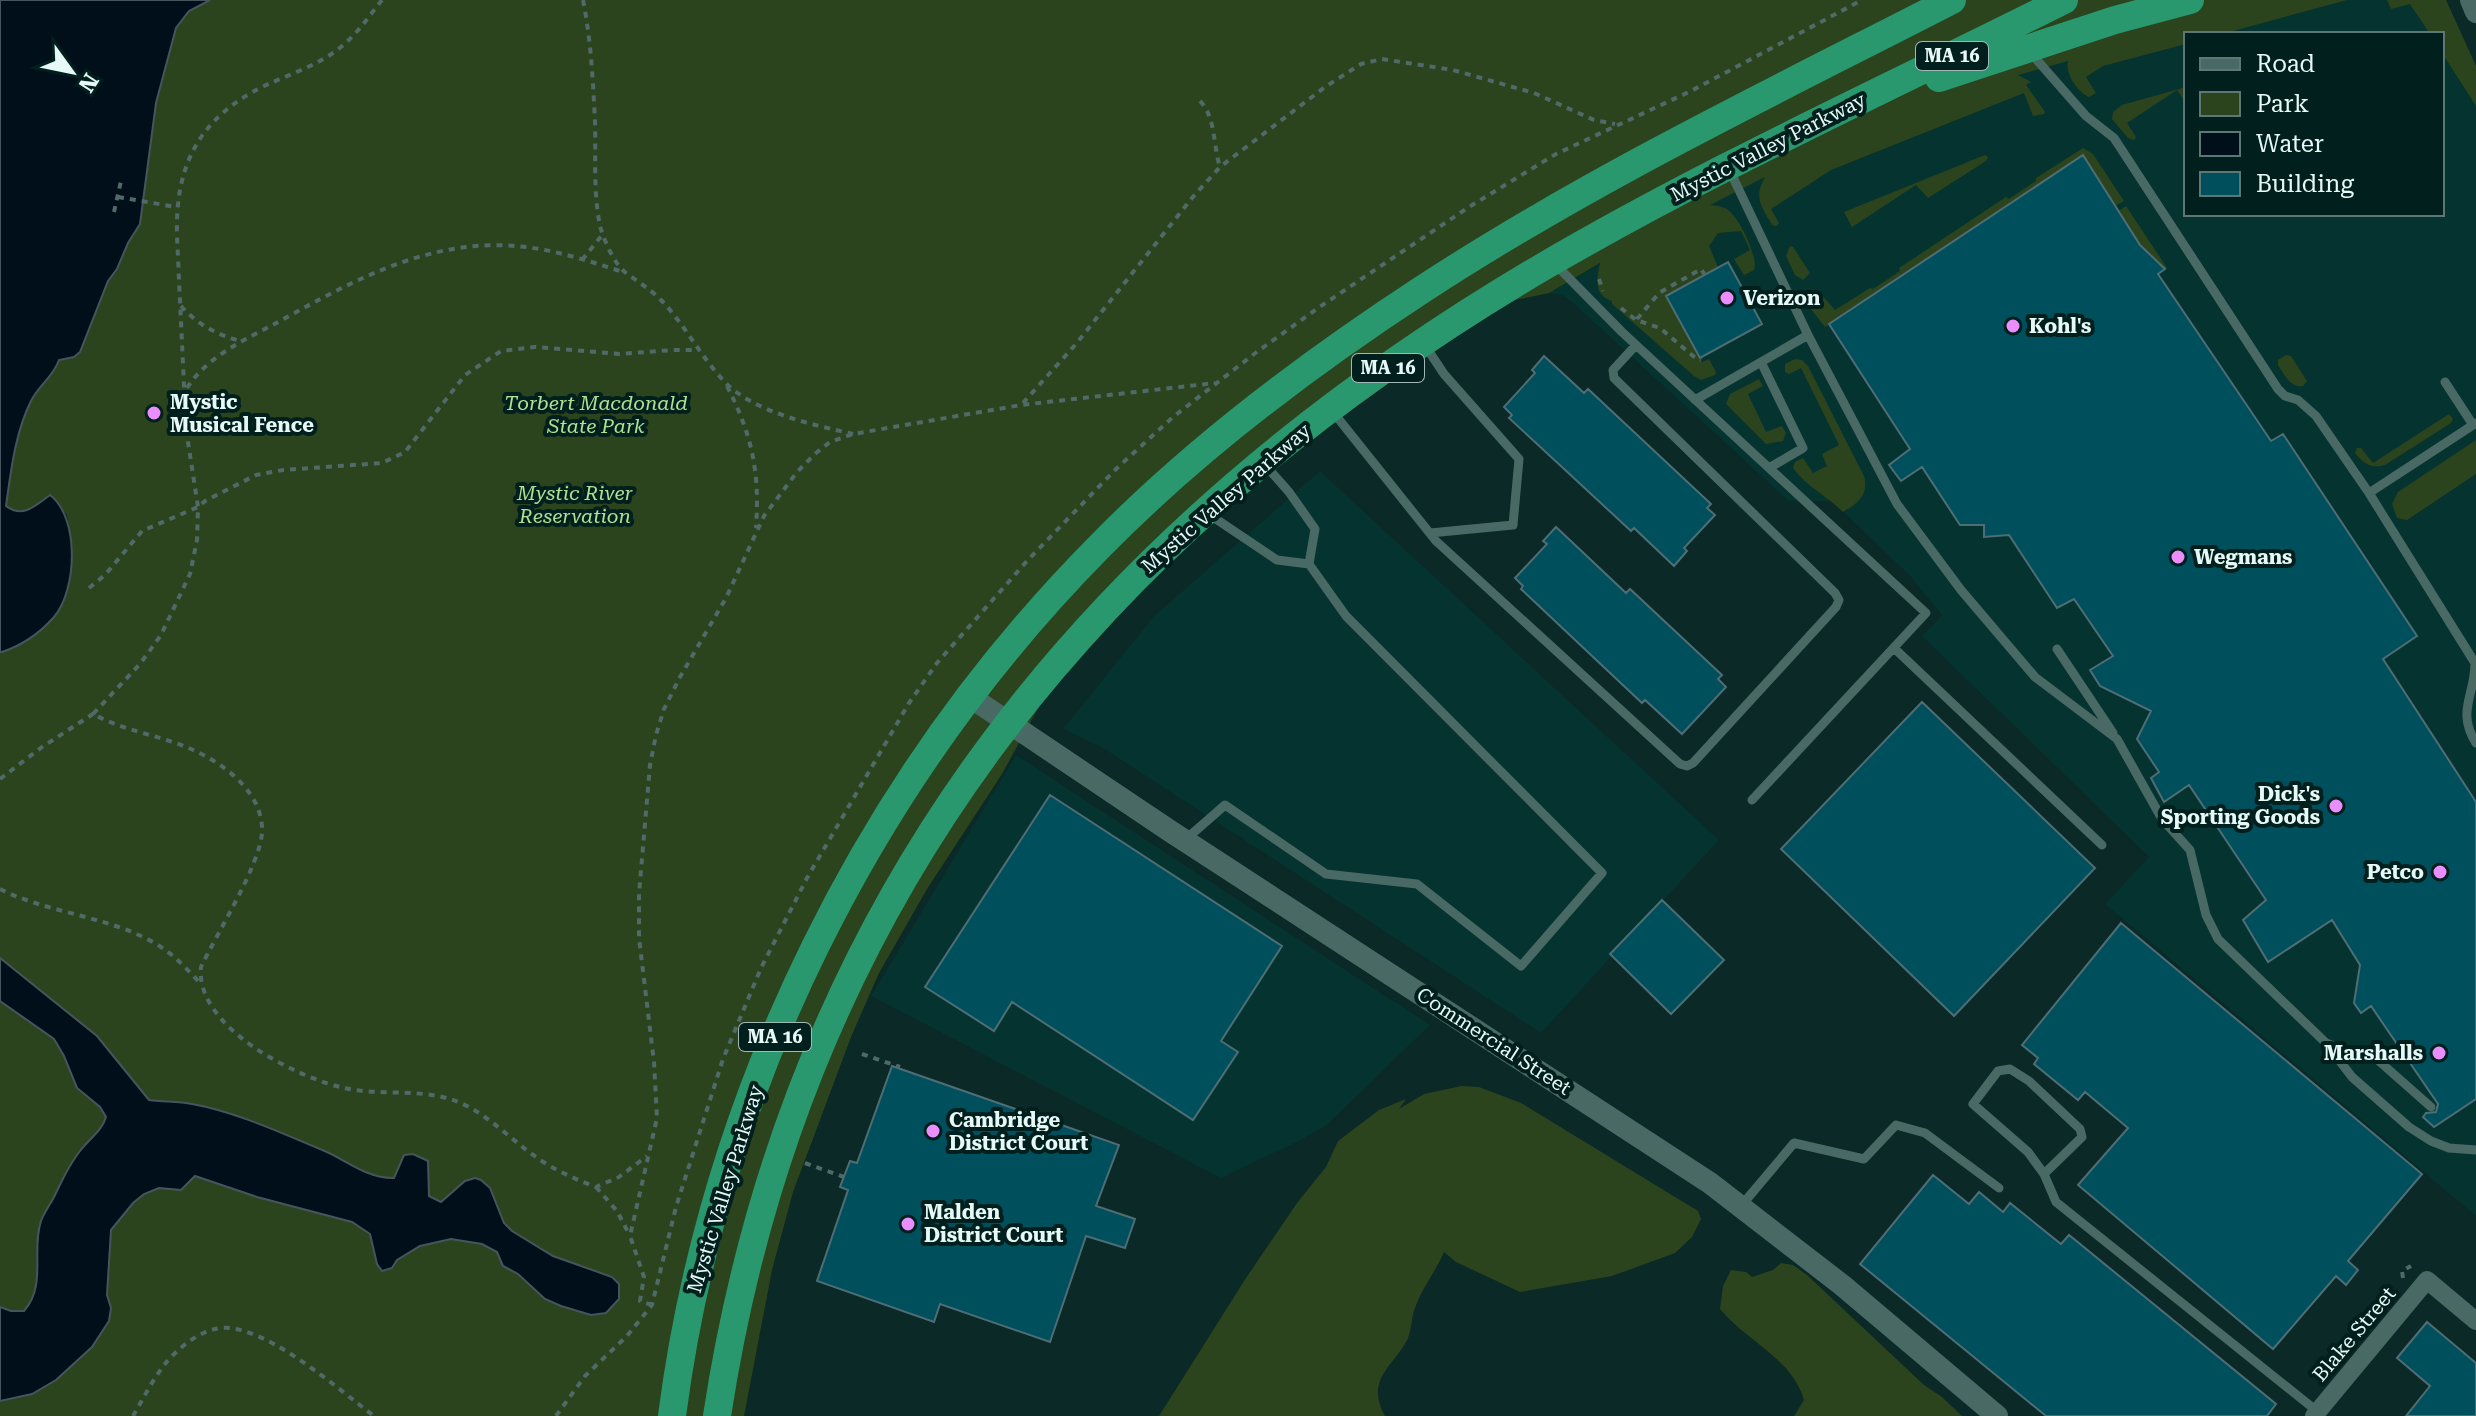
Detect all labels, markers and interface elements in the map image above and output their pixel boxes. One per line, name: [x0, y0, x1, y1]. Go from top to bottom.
north arrow: [32, 32, 112, 112]
legend: [2184, 32, 2444, 216]
road number: MA 16: [1916, 42, 1988, 70]
text: Road: [2256, 50, 2315, 78]
text: N: [73, 69, 103, 97]
street label: Mystic Valley Parkway: [1666, 87, 1870, 207]
text: Park: [2256, 90, 2309, 118]
text: Water: [2256, 130, 2324, 158]
text: Building: [2256, 170, 2354, 198]
place label: Verizon: [1743, 286, 1821, 310]
marker: Verizon: [1718, 289, 1736, 307]
place label: Kohl's: [2029, 314, 2091, 338]
marker: Kohl's: [2004, 317, 2022, 335]
road number: MA 16: [1352, 354, 1424, 382]
place label: Mystic Musical Fence: [170, 390, 314, 437]
park label: Torbert Macdonald State Park: [504, 391, 688, 438]
marker: Mystic Musical Fence: [145, 404, 163, 422]
street label: Mystic Valley Parkway: [1137, 418, 1315, 578]
park label: Mystic River Reservation: [516, 481, 634, 528]
place label: Wegmans: [2194, 545, 2292, 569]
marker: Wegmans: [2169, 548, 2187, 566]
place label: Dick's Sporting Goods: [2161, 782, 2320, 829]
marker: Dick's Sporting Goods: [2327, 797, 2345, 815]
place label: Petco: [2367, 860, 2424, 884]
marker: Petco: [2431, 863, 2449, 881]
street label: Commercial Street: [1412, 982, 1576, 1100]
road number: MA 16: [739, 1023, 811, 1051]
place label: Marshalls: [2324, 1041, 2423, 1065]
marker: Marshalls: [2430, 1044, 2448, 1062]
street label: Mystic Valley Parkway: [682, 1082, 768, 1296]
place label: Cambridge District Court: [949, 1108, 1088, 1155]
marker: Cambridge District Court: [924, 1122, 942, 1140]
place label: Malden District Court: [924, 1200, 1063, 1247]
marker: Malden District Court: [899, 1215, 917, 1233]
street label: Blake Street: [2308, 1281, 2401, 1386]

